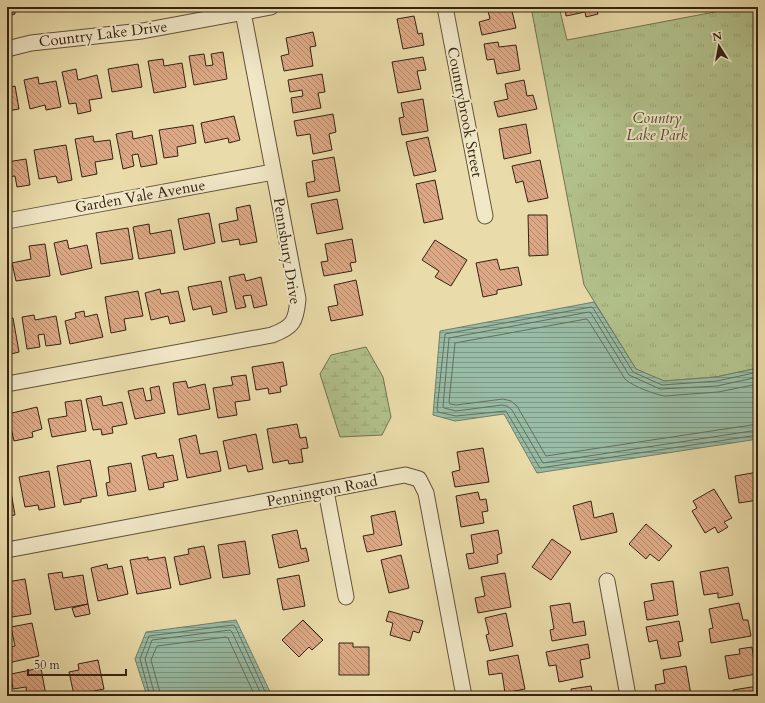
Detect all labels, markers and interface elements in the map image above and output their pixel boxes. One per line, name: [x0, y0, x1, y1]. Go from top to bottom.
street label: Country Lake Drive: [38, 16, 169, 52]
north arrow: [699, 26, 739, 66]
text: N: [711, 28, 724, 45]
street label: Countrybrook Street: [443, 45, 487, 179]
park label: Country Lake Park: [626, 108, 688, 145]
street label: Garden Vale Avenue: [73, 175, 207, 217]
street label: Pennsbury Drive: [269, 196, 305, 306]
street label: Pennington Road: [265, 470, 379, 512]
scale bar: [28, 651, 126, 677]
text: 50 m: [34, 657, 61, 673]

